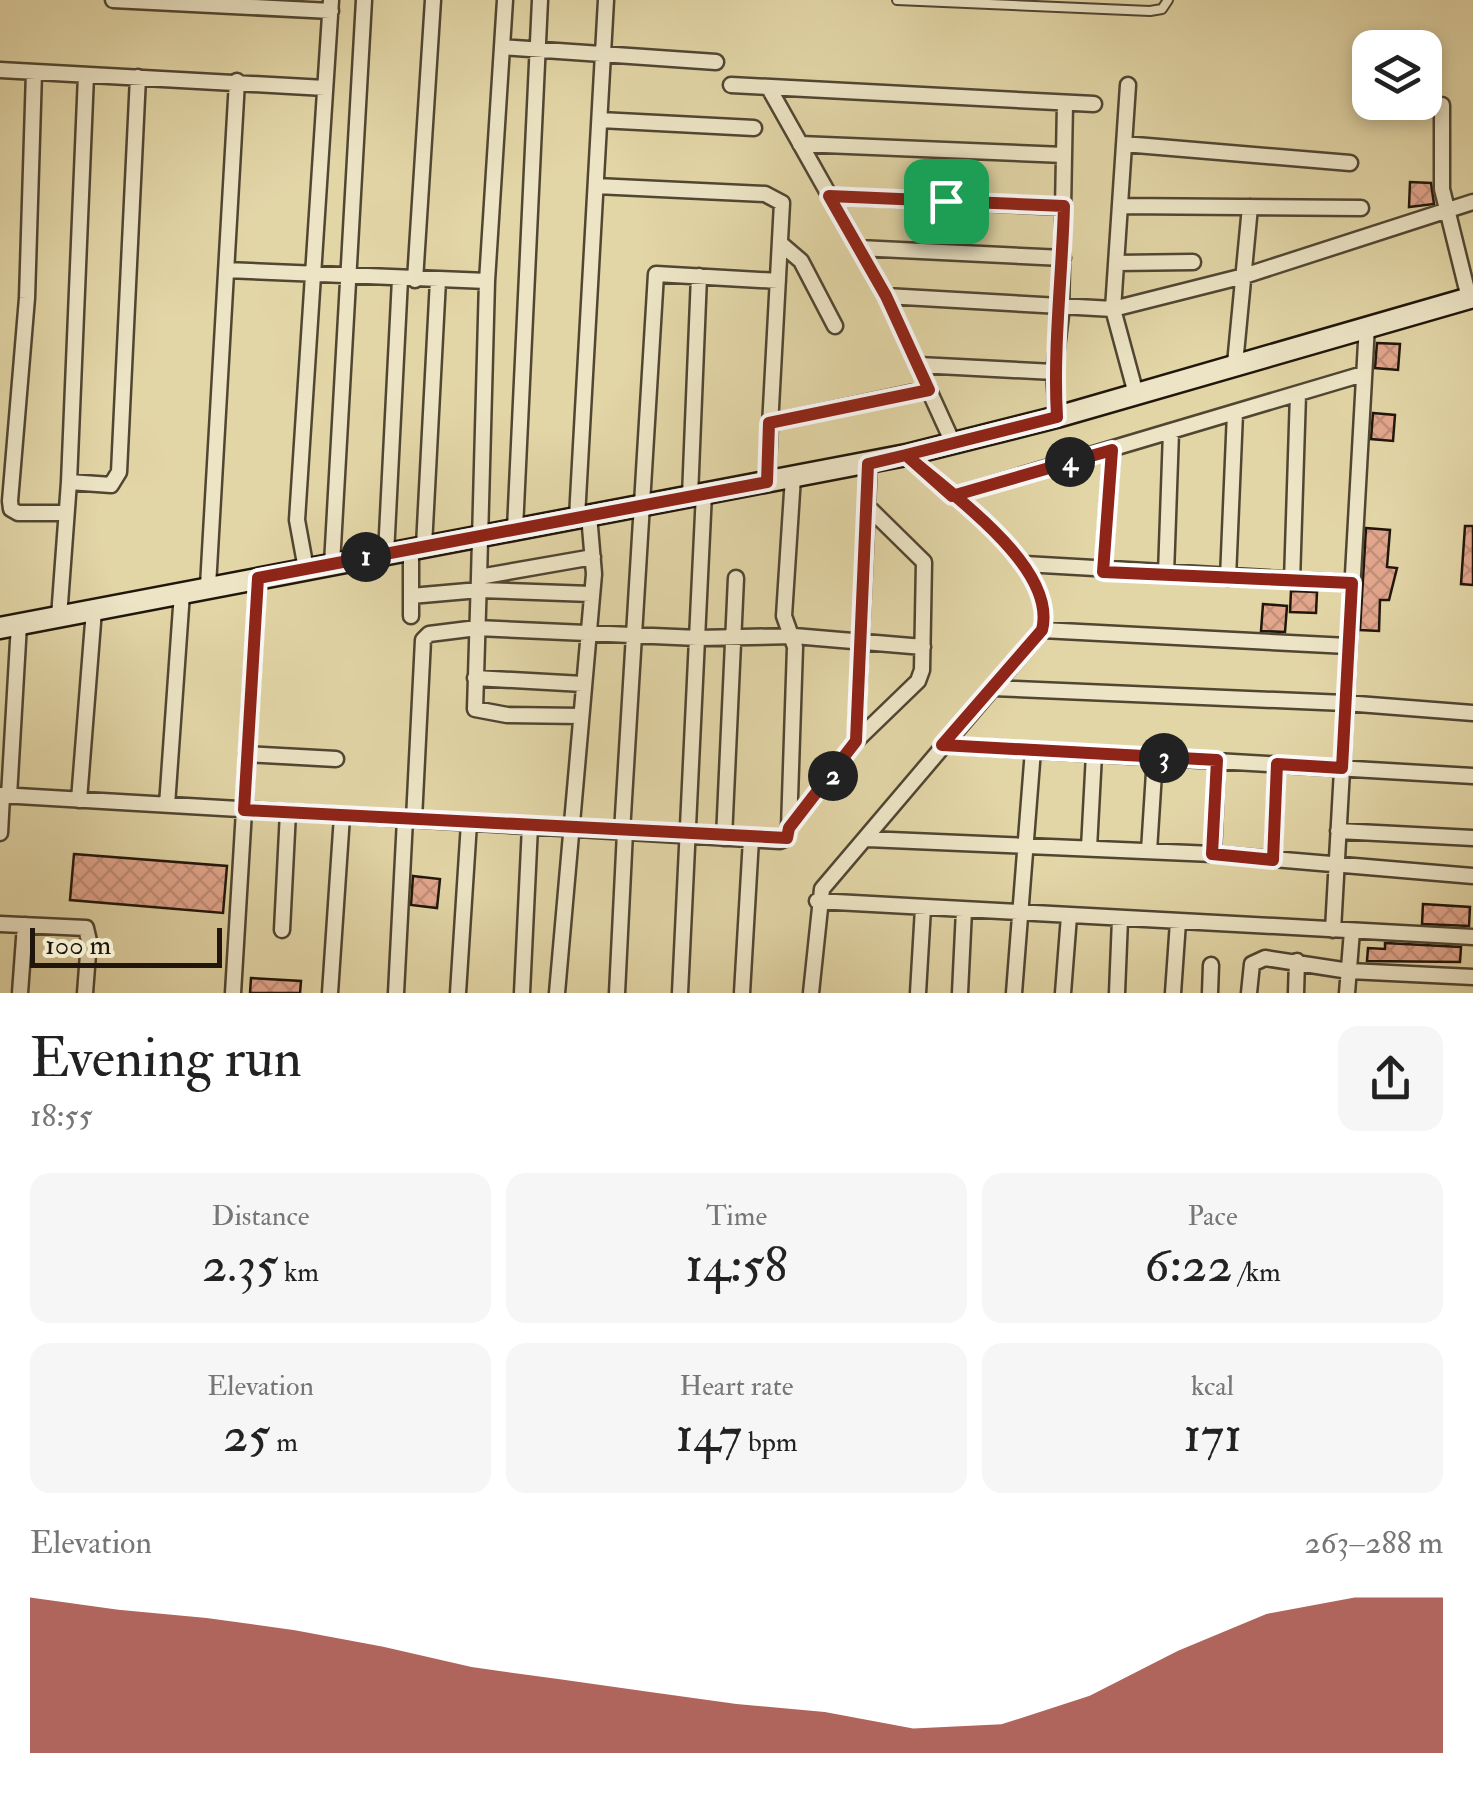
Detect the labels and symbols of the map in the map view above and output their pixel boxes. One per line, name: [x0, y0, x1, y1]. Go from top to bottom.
pin: [904, 159, 989, 244]
pin: 4: [1045, 437, 1095, 487]
pin: 1: [341, 532, 391, 582]
pin: 3: [1139, 733, 1189, 783]
pin: 2: [808, 751, 858, 801]
scale bar: [30, 923, 222, 968]

